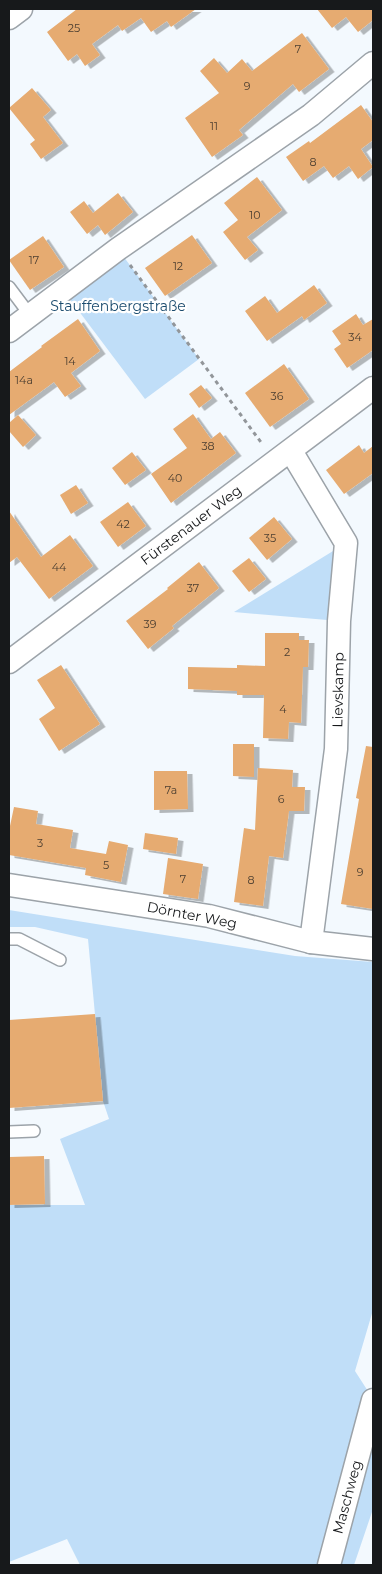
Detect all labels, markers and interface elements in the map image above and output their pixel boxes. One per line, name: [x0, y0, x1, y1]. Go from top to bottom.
house number: 25: [68, 21, 80, 35]
house number: 7: [295, 42, 301, 56]
house number: 9: [244, 79, 251, 93]
house number: 11: [210, 119, 218, 133]
house number: 8: [309, 155, 317, 169]
house number: 10: [249, 208, 261, 222]
house number: 17: [29, 253, 39, 267]
house number: 12: [173, 259, 183, 273]
park label: Stauffenbergstraße: [50, 297, 186, 315]
house number: 34: [348, 330, 362, 344]
house number: 14: [64, 354, 76, 368]
house number: 14a: [15, 373, 33, 387]
house number: 36: [271, 389, 284, 403]
house number: 38: [201, 439, 215, 453]
house number: 40: [168, 471, 182, 485]
street label: Fürstenauer Weg: [137, 481, 245, 569]
house number: 42: [116, 517, 130, 531]
house number: 35: [264, 531, 276, 545]
house number: 44: [52, 560, 67, 574]
house number: 37: [187, 581, 199, 595]
house number: 39: [144, 617, 157, 631]
house number: 2: [284, 645, 290, 659]
street label: Lievskamp: [328, 652, 348, 728]
house number: 4: [279, 702, 287, 716]
house number: 7a: [165, 783, 177, 797]
house number: 6: [278, 792, 285, 806]
house number: 3: [37, 836, 43, 850]
house number: 5: [103, 858, 109, 872]
house number: 9: [357, 865, 364, 879]
house number: 7: [180, 872, 186, 886]
house number: 8: [247, 873, 255, 887]
street label: Dörnter Weg: [145, 897, 239, 933]
street label: Maschweg: [329, 1458, 365, 1536]

